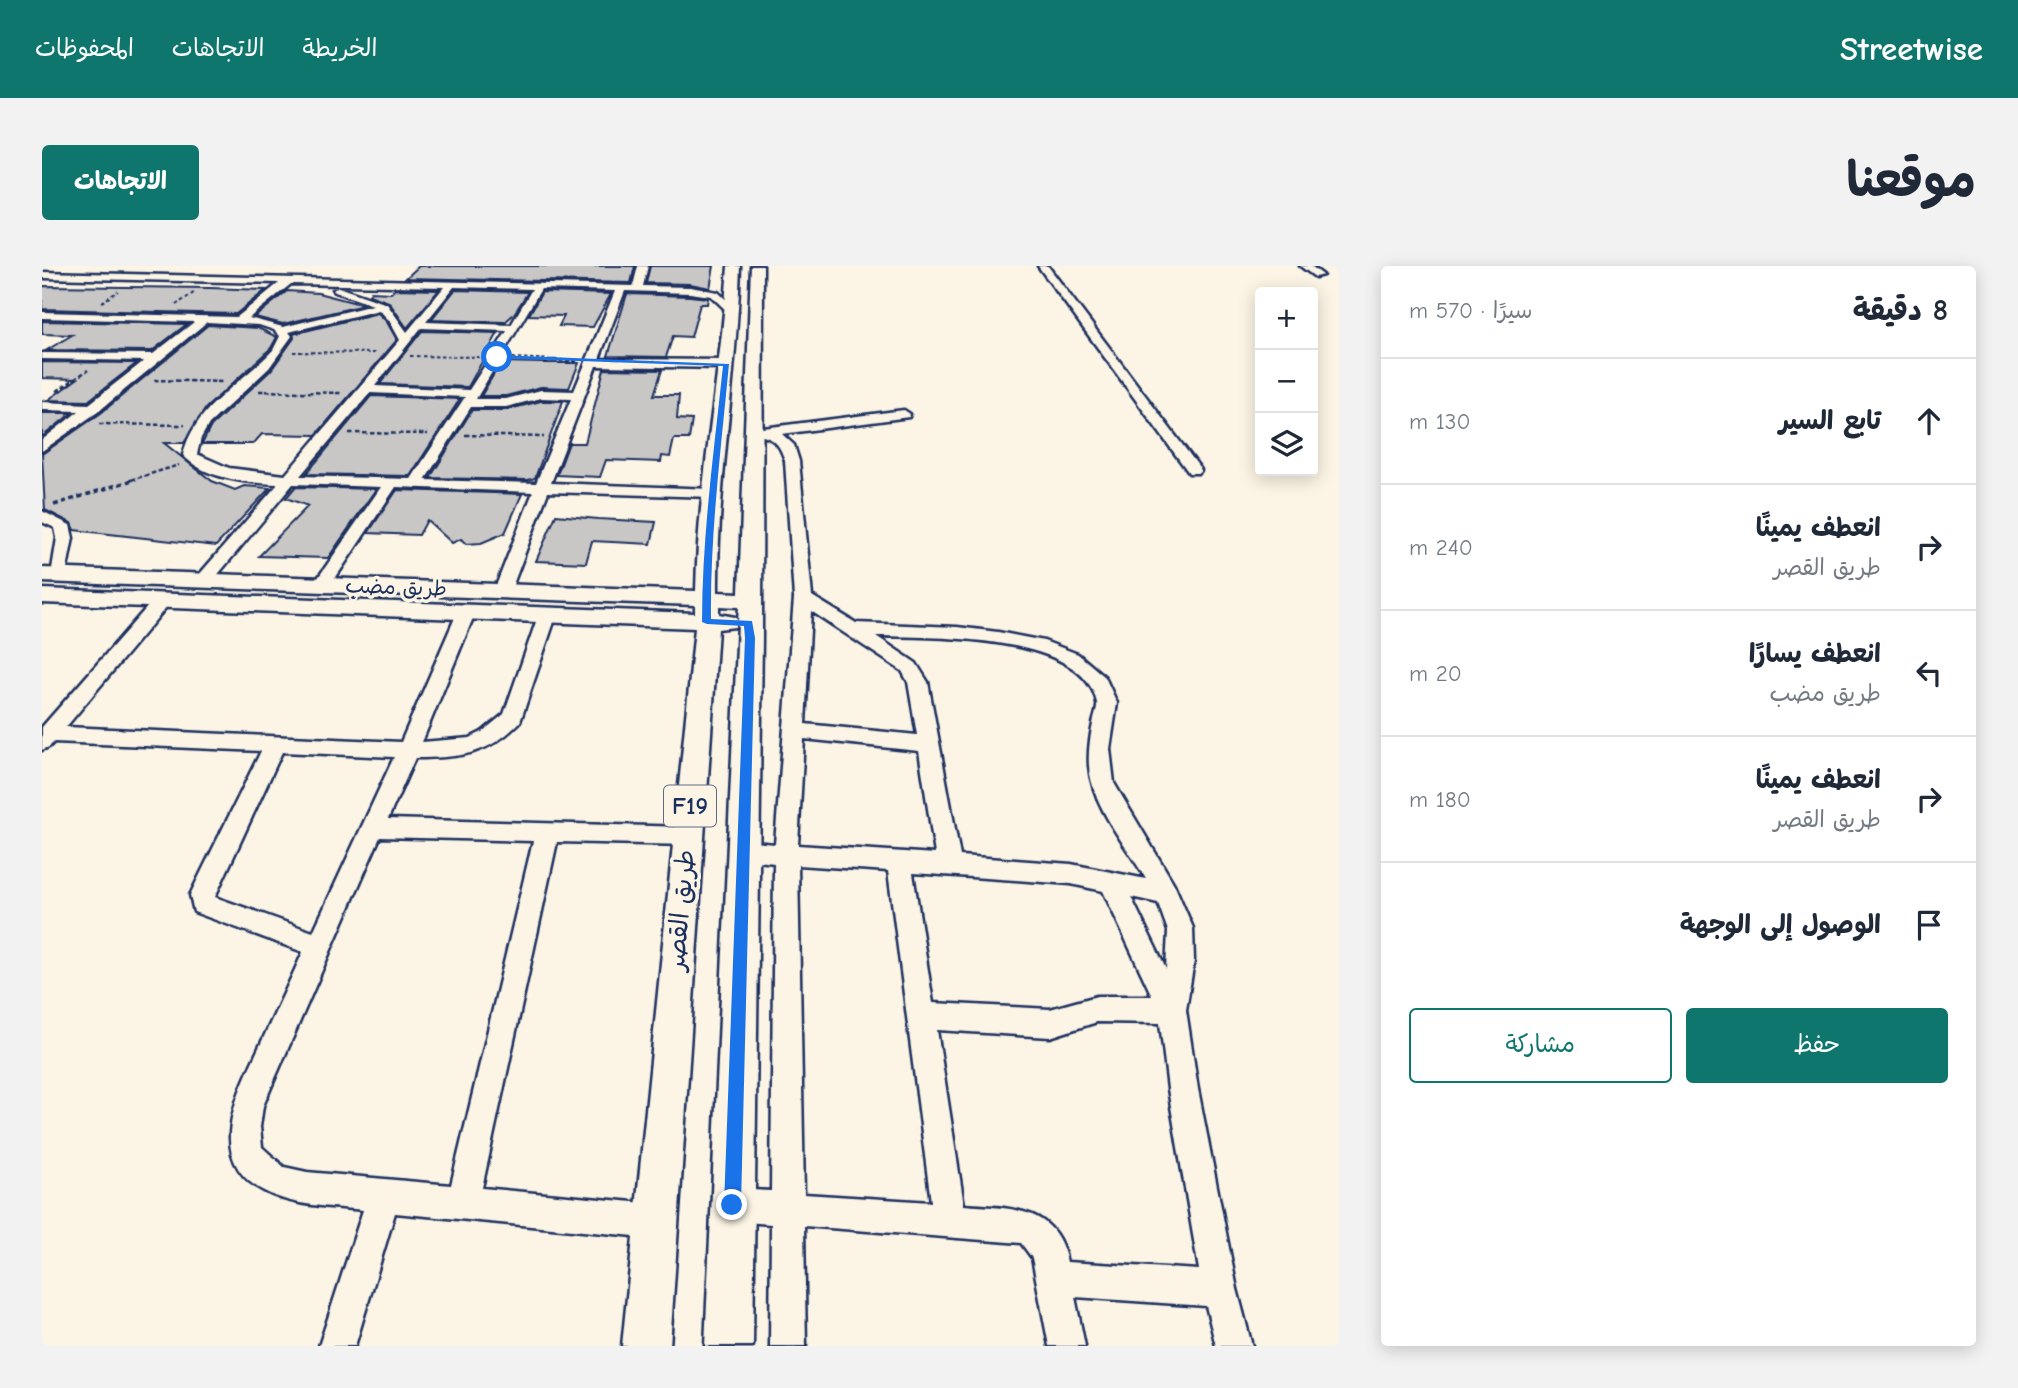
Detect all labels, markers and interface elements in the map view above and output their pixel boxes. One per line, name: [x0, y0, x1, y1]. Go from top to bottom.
text: Streetwise: [1840, 30, 1983, 68]
text: المحفوظات: [35, 34, 134, 62]
text: الاتجاهات: [172, 34, 265, 62]
text: الخريطة: [303, 34, 377, 62]
button: الاتجاهات: [42, 145, 199, 220]
text: موقعنا: [1846, 152, 1976, 208]
map controls: [1255, 287, 1318, 476]
button: +: [1255, 287, 1318, 350]
text: 8 دقيقة: [1853, 293, 1948, 328]
text: سيرًا · 570 m: [1409, 297, 1533, 324]
route start: [481, 341, 512, 372]
button: −: [1255, 350, 1318, 413]
icon: ahead: [1910, 402, 1948, 440]
text: تابع السير: [1779, 406, 1881, 436]
text: 130 m: [1409, 408, 1470, 435]
button: layers: [1255, 413, 1318, 476]
text: انعطف يمينًا: [1756, 513, 1881, 543]
icon: right: [1910, 528, 1948, 566]
text: 240 m: [1409, 534, 1473, 561]
text: طريق القصر: [1773, 554, 1881, 581]
street label: طريق مضب: [345, 573, 447, 602]
text: انعطف يسارًا: [1749, 639, 1881, 669]
icon: left: [1910, 654, 1948, 692]
text: 20 m: [1409, 660, 1462, 687]
text: طريق مضب: [1770, 680, 1881, 707]
text: انعطف يمينًا: [1756, 765, 1881, 795]
icon: right: [1910, 780, 1948, 818]
road number: F19: [664, 786, 716, 826]
text: 180 m: [1409, 786, 1471, 813]
text: طريق القصر: [1773, 806, 1881, 833]
street label: طريق القصر: [661, 848, 701, 974]
icon: arrive: [1910, 906, 1948, 944]
text: الوصول إلى الوجهة: [1680, 910, 1881, 940]
button: مشاركة: [1409, 1008, 1672, 1083]
button: حفظ: [1686, 1008, 1948, 1083]
route end: [716, 1189, 747, 1220]

